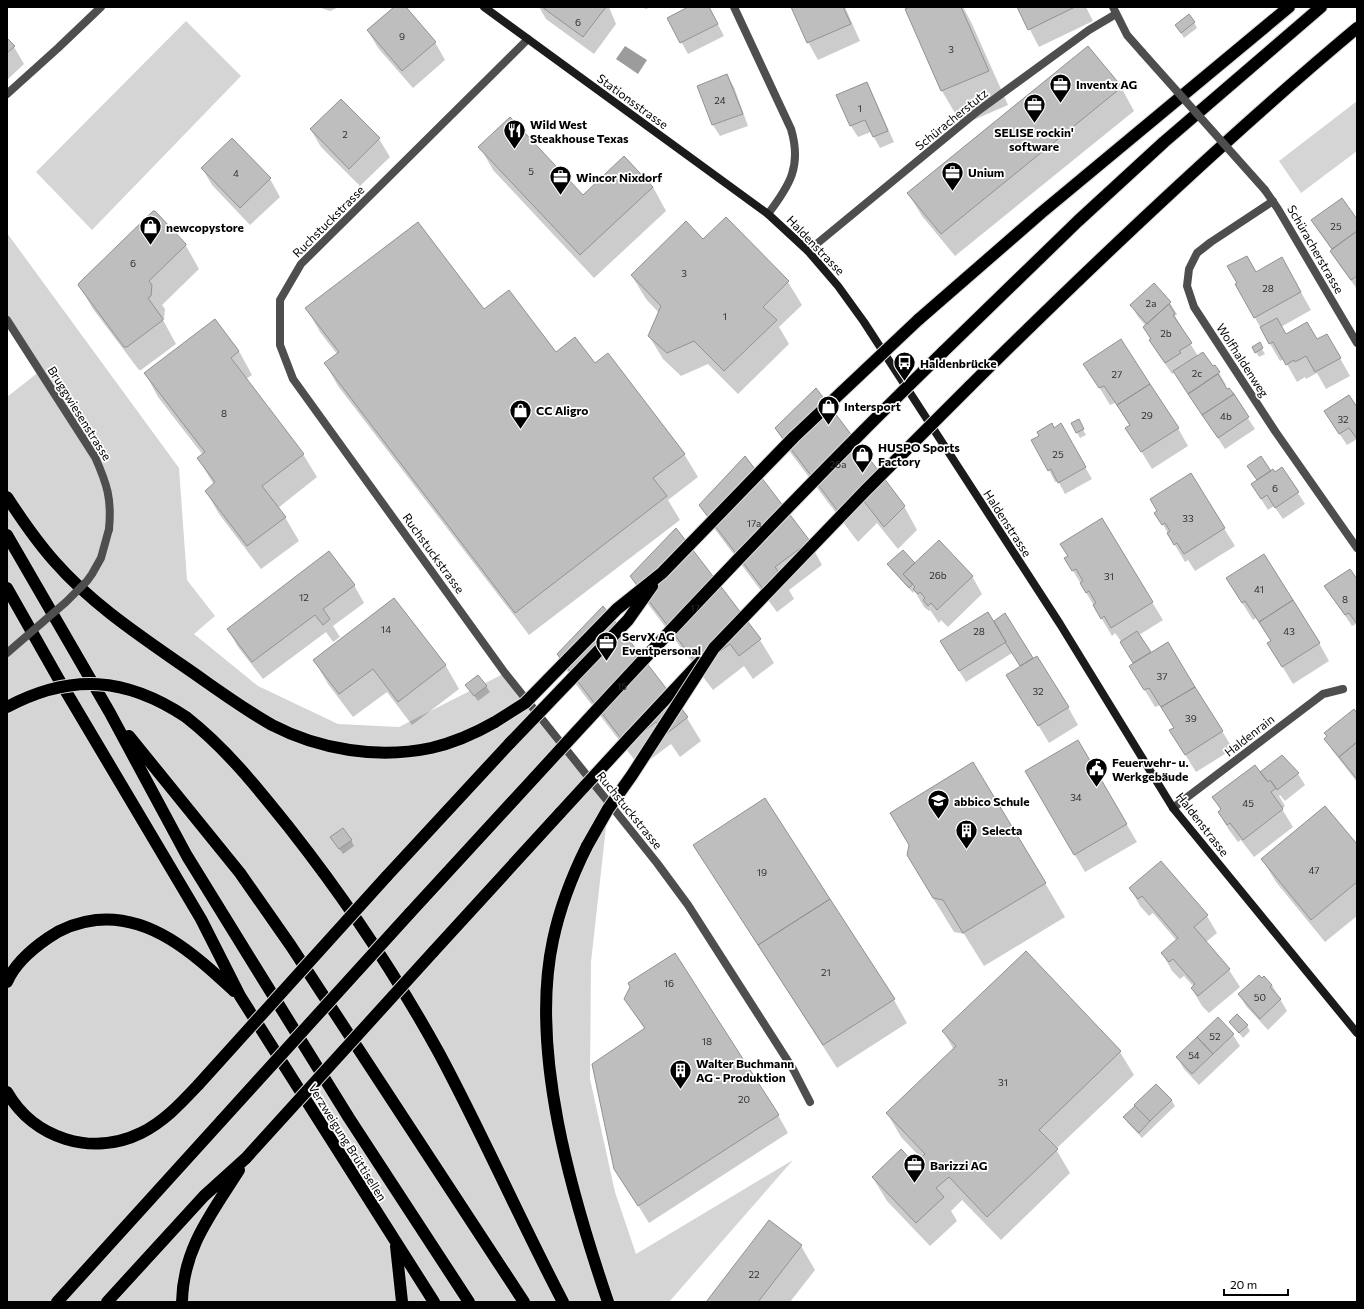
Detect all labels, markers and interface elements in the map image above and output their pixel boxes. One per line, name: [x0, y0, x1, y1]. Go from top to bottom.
house number: 6: [575, 16, 581, 28]
house number: 9: [399, 30, 405, 42]
house number: 3: [948, 43, 954, 55]
street label: Stationsstrasse: [595, 71, 671, 131]
office icon: Inventx AG: [1048, 71, 1074, 104]
place label: Inventx AG: [1076, 77, 1138, 91]
street label: Schüracherstutz: [912, 85, 990, 152]
office icon: SELISE rockin' software: [1021, 92, 1047, 125]
house number: 24: [714, 94, 726, 106]
house number: 1: [858, 102, 862, 114]
place label: Wild West Steakhouse Texas: [530, 117, 629, 145]
restaurant icon: Wild West Steakhouse Texas: [502, 118, 528, 151]
place label: SELISE rockin' software: [994, 125, 1074, 153]
house number: 2: [342, 128, 348, 140]
office icon: Unium: [940, 159, 966, 192]
office icon: Wincor Nixdorf: [548, 164, 574, 197]
house number: 5: [528, 165, 534, 177]
place label: Unium: [968, 165, 1004, 179]
house number: 4: [233, 167, 239, 179]
place label: Wincor Nixdorf: [576, 170, 662, 184]
street label: Ruchstuckstrasse: [289, 182, 367, 260]
street label: Schüracherstrasse: [1285, 202, 1347, 296]
street label: Haldenstrasse: [784, 212, 848, 278]
shop icon: newcopystore: [138, 214, 164, 247]
place label: newcopystore: [166, 220, 244, 234]
house number: 25: [1330, 220, 1342, 232]
house number: 6: [130, 257, 136, 269]
house number: 3: [681, 267, 687, 279]
house number: 28: [1262, 282, 1274, 294]
house number: 2a: [1146, 297, 1156, 309]
house number: 1: [723, 310, 727, 322]
street label: Wolfhaldenweg: [1214, 321, 1272, 400]
house number: 2b: [1160, 327, 1172, 339]
bus stop icon: Haldenbrücke: [891, 350, 917, 383]
place label: Haldenbrücke: [920, 356, 996, 370]
street label: Bruggwiesenstrasse: [45, 363, 115, 463]
house number: 2c: [1192, 367, 1202, 379]
house number: 27: [1112, 368, 1122, 380]
shop icon: Intersport: [815, 393, 841, 426]
shop icon: CC Aligro: [508, 397, 534, 430]
place label: Intersport: [844, 399, 901, 413]
place label: CC Aligro: [536, 403, 588, 417]
house number: 8: [221, 407, 227, 419]
house number: 29: [1141, 409, 1153, 421]
house number: 4b: [1220, 410, 1232, 422]
house number: 32: [1337, 413, 1349, 425]
place label: HUSPO Sports Factory: [878, 440, 960, 468]
shop icon: HUSPO Sports Factory: [850, 441, 876, 474]
house number: 25: [1052, 448, 1064, 460]
house number: 26a: [830, 458, 846, 470]
house number: 6: [1272, 482, 1278, 494]
street label: Haldenstrasse: [981, 487, 1035, 559]
street label: Ruchstuckstrasse: [400, 510, 468, 596]
house number: 33: [1182, 512, 1194, 524]
house number: 17a: [747, 517, 761, 529]
house number: 26b: [929, 569, 947, 581]
house number: 31: [1104, 570, 1114, 582]
house number: 41: [1254, 583, 1264, 595]
house number: 12: [299, 591, 309, 603]
house number: 8: [1342, 593, 1348, 605]
house number: 17: [690, 602, 700, 614]
house number: 14: [381, 623, 391, 635]
house number: 28: [973, 625, 985, 637]
house number: 43: [1283, 625, 1295, 637]
place label: ServX AG Eventpersonal: [622, 629, 701, 657]
office icon: ServX AG Eventpersonal: [594, 630, 620, 663]
house number: 37: [1157, 670, 1167, 682]
house number: 15: [617, 680, 627, 692]
house number: 32: [1032, 685, 1044, 697]
street label: Haldenrain: [1221, 711, 1277, 759]
house number: 39: [1185, 712, 1197, 724]
place label: Feuerwehr- u. Werkgebäude: [1112, 755, 1189, 783]
public building icon: Feuerwehr- u. Werkgebäude: [1084, 756, 1110, 789]
street label: Ruchstuckstrasse: [595, 768, 665, 852]
school or university icon: abbico Schule: [926, 788, 952, 821]
street label: Haldenstrasse: [1174, 789, 1232, 859]
house number: 34: [1070, 791, 1082, 803]
place label: abbico Schule: [954, 794, 1030, 808]
house number: 45: [1242, 797, 1254, 809]
building icon: Selecta: [954, 817, 980, 850]
place label: Selecta: [982, 823, 1022, 837]
house number: 47: [1308, 864, 1320, 876]
house number: 19: [757, 866, 767, 878]
house number: 21: [821, 966, 831, 978]
house number: 16: [664, 977, 674, 989]
house number: 50: [1254, 991, 1266, 1003]
house number: 52: [1209, 1030, 1221, 1042]
house number: 18: [702, 1035, 712, 1047]
house number: 54: [1188, 1049, 1200, 1061]
place label: Walter Buchmann AG - Produktion: [696, 1056, 794, 1084]
building icon: Walter Buchmann AG - Produktion: [667, 1057, 693, 1090]
house number: 31: [998, 1076, 1008, 1088]
street label: Verzweigung Brüttisellen: [306, 1081, 390, 1203]
house number: 20: [738, 1093, 750, 1105]
office icon: Barizzi AG: [902, 1152, 928, 1185]
place label: Barizzi AG: [930, 1158, 988, 1172]
house number: 22: [748, 1268, 760, 1280]
scale bar: [1224, 1271, 1288, 1297]
text: 20 m: [1230, 1277, 1257, 1291]

